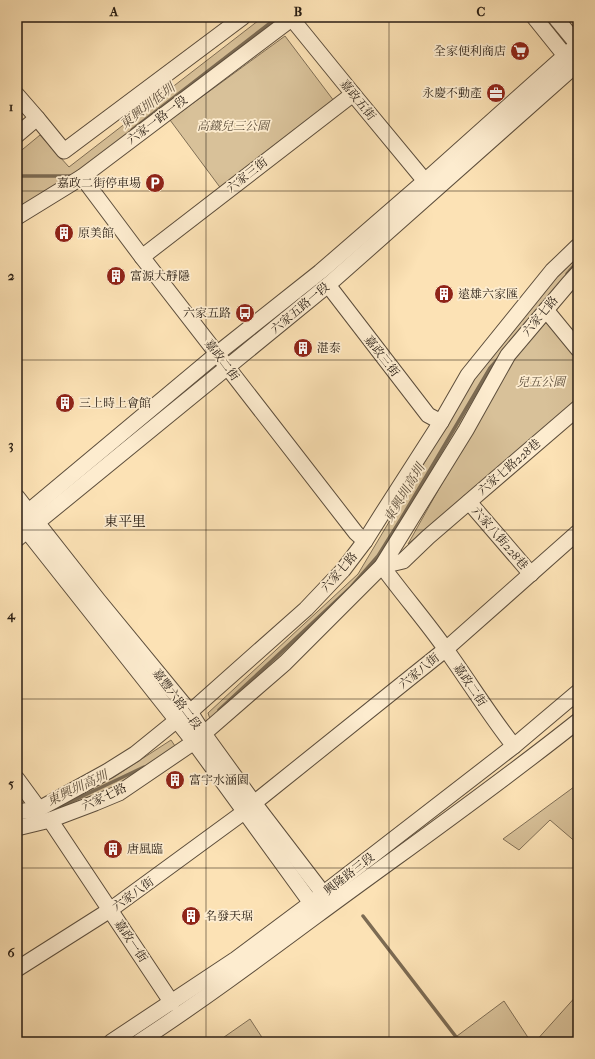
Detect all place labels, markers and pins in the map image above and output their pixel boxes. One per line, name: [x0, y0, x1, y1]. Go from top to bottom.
supermarket icon: 全家便利商店: [509, 40, 531, 62]
place label: 全家便利商店: [434, 44, 506, 58]
office icon: 永慶不動產: [485, 82, 507, 104]
place label: 永慶不動產: [422, 86, 482, 100]
parking icon: 嘉政二街停車場: [144, 172, 166, 194]
place label: 嘉政二街停車場: [57, 176, 141, 190]
building icon: 原美館: [53, 222, 75, 244]
place label: 原美館: [78, 226, 114, 240]
building icon: 富源大靜隱: [105, 265, 127, 287]
place label: 富源大靜隱: [130, 269, 190, 283]
building icon: 遠雄六家匯: [433, 283, 455, 305]
place label: 遠雄六家匯: [458, 287, 518, 301]
bus stop icon: 六家五路: [234, 302, 256, 324]
place label: 六家五路: [183, 306, 231, 320]
building icon: 湛泰: [292, 337, 314, 359]
place label: 湛泰: [317, 341, 341, 355]
building icon: 三上時上會館: [54, 392, 76, 414]
place label: 三上時上會館: [79, 396, 151, 410]
building icon: 富宇水涵園: [164, 769, 186, 791]
place label: 富宇水涵園: [189, 773, 249, 787]
building icon: 唐風臨: [102, 838, 124, 860]
place label: 唐風臨: [127, 842, 163, 856]
building icon: 名發天琚: [180, 905, 202, 927]
place label: 名發天琚: [205, 909, 253, 923]

